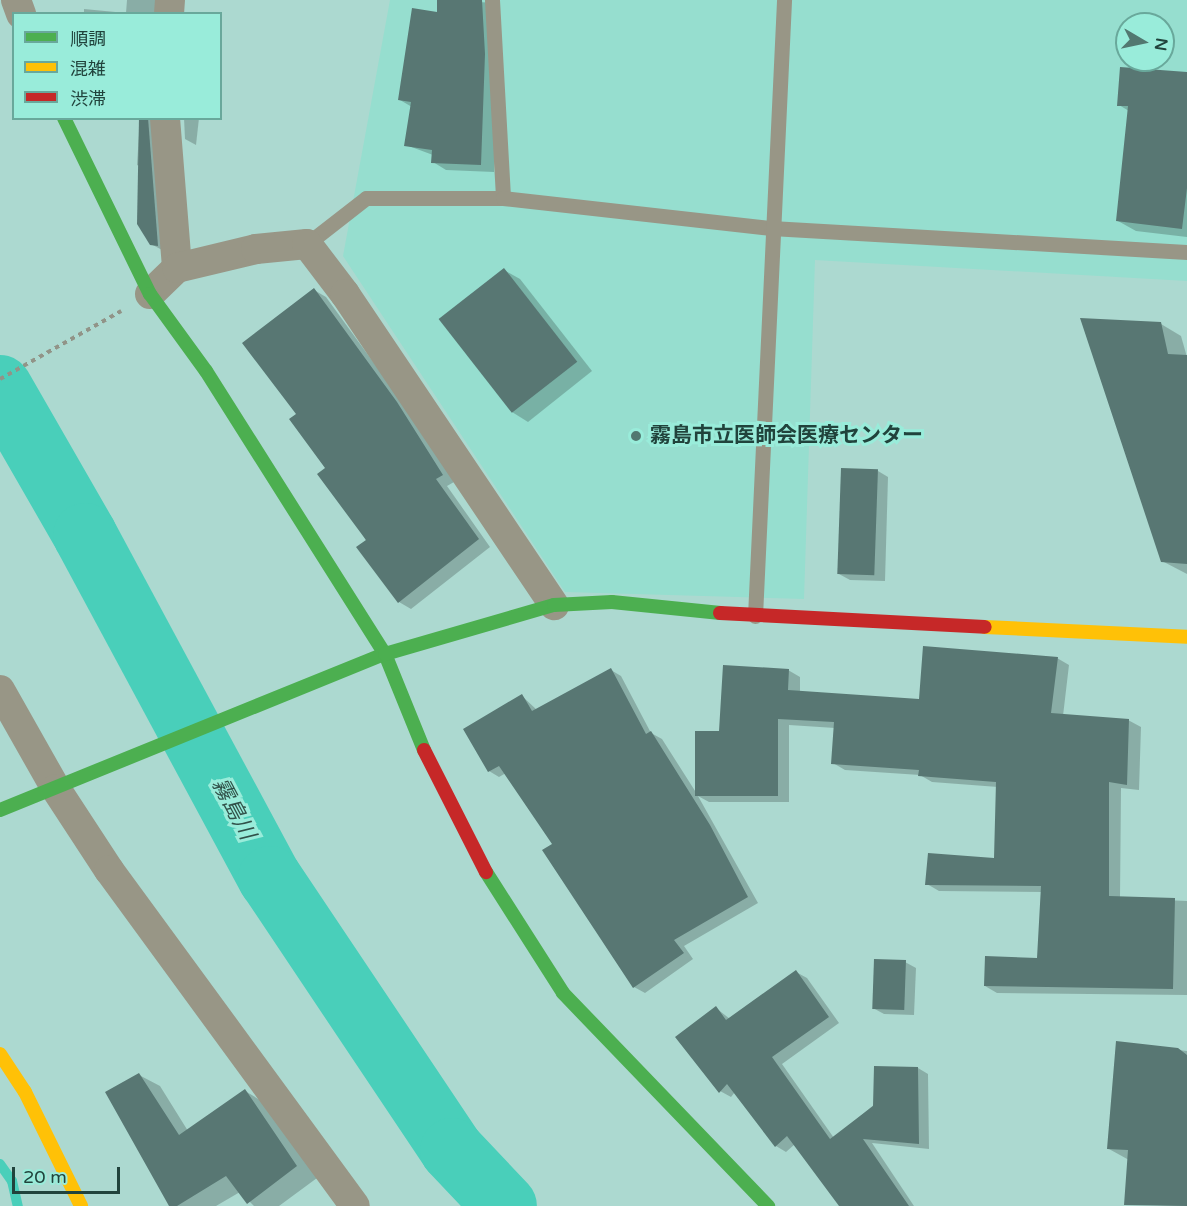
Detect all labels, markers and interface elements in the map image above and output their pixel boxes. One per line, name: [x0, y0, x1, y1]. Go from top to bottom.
legend: [12, 12, 222, 120]
north arrow: [1115, 12, 1175, 72]
text: 順調: [70, 28, 106, 50]
text: N: [1150, 37, 1172, 52]
text: 混雑: [70, 58, 106, 80]
text: 渋滞: [70, 88, 106, 110]
place label: 霧島市立医師会医療センター: [650, 423, 923, 449]
marker: 霧島市立医師会医療センター: [627, 427, 645, 445]
water label: 霧島川: [206, 774, 260, 844]
scale bar: [15, 1155, 123, 1193]
text: 20 m: [23, 1166, 67, 1188]

